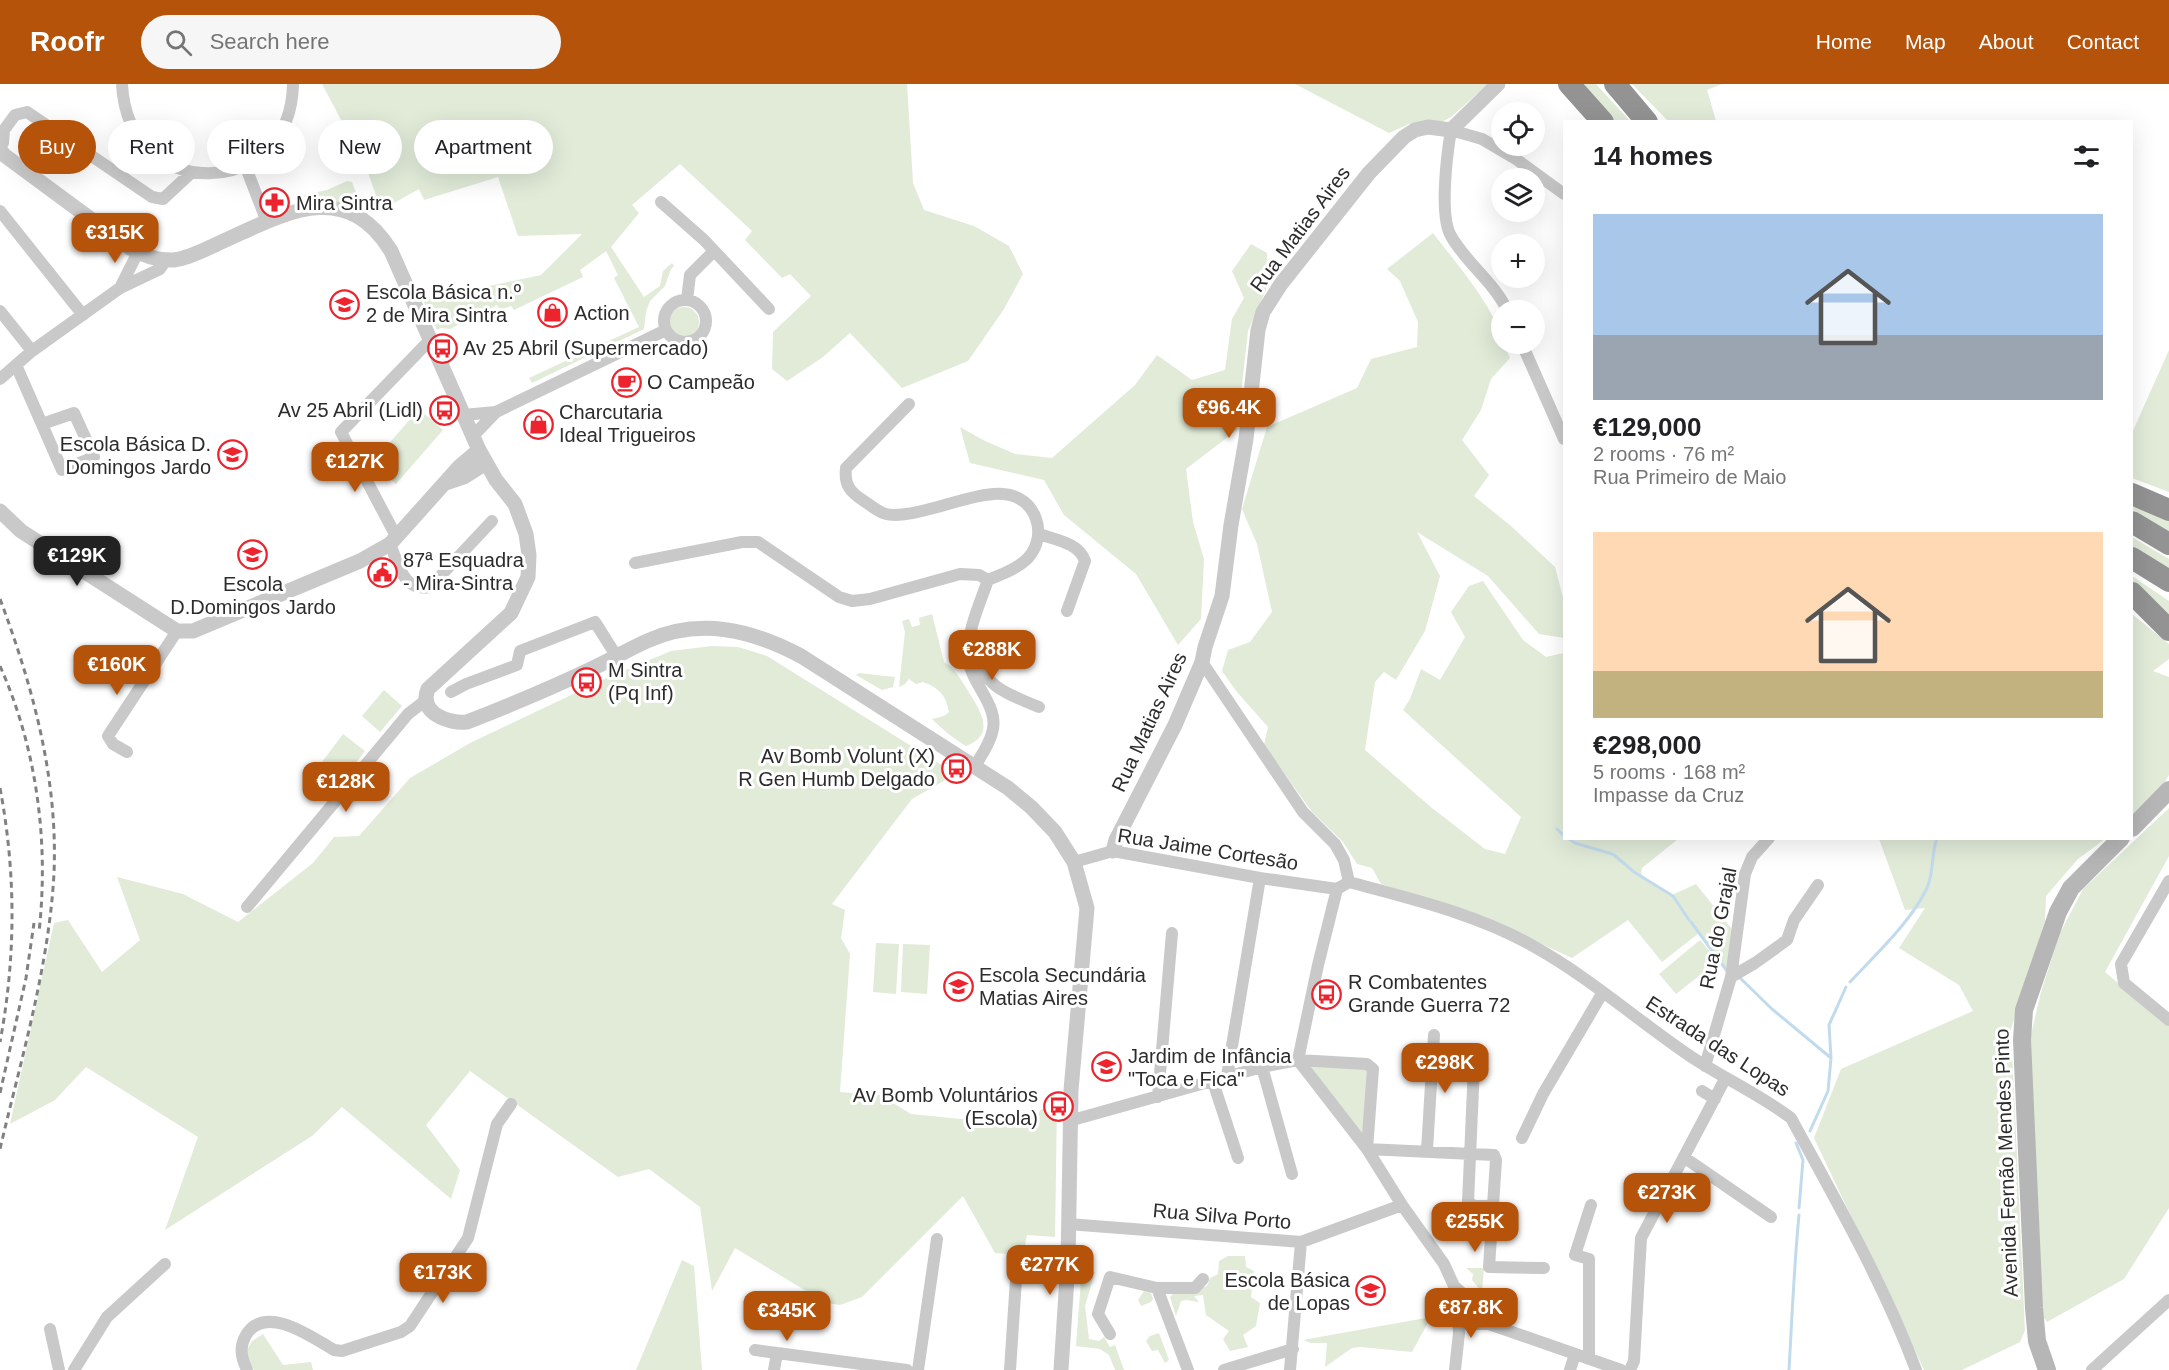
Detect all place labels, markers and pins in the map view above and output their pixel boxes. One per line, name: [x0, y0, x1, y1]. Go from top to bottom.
pharmacy icon: Mira Sintra: [259, 187, 291, 219]
place label: Mira Sintra: [296, 192, 394, 214]
pin: €315K: [73, 213, 157, 264]
place label: Escola Básica n.º 2 de Mira Sintra: [366, 281, 522, 326]
school or university icon: Escola Básica n.º 2 de Mira Sintra: [329, 288, 361, 320]
shop icon: Action: [537, 297, 569, 329]
place label: Action: [574, 302, 630, 324]
bus stop icon: Av 25 Abril (Supermercado): [426, 332, 458, 364]
place label: Av 25 Abril (Supermercado): [463, 337, 708, 359]
cafe icon: O Campeão: [610, 366, 642, 398]
place label: O Campeão: [647, 371, 755, 393]
pin: €96.4K: [1180, 388, 1278, 439]
bus stop icon: Av 25 Abril (Lidl): [428, 394, 460, 426]
place label: Av 25 Abril (Lidl): [278, 399, 423, 421]
place label: Charcutaria Ideal Trigueiros: [559, 401, 696, 446]
shop icon: Charcutaria Ideal Trigueiros: [522, 408, 554, 440]
place label: Escola Básica D. Domingos Jardo: [60, 433, 211, 478]
school or university icon: Escola Básica D. Domingos Jardo: [216, 439, 248, 471]
pin: €127K: [313, 442, 397, 493]
pin: €129K: [35, 536, 119, 587]
school or university icon: Escola D.Domingos Jardo: [237, 538, 269, 570]
place label: 87ª Esquadra - Mira-Sintra: [403, 549, 525, 594]
public building icon: 87ª Esquadra - Mira-Sintra: [366, 556, 398, 588]
place label: Escola D.Domingos Jardo: [170, 573, 336, 618]
pin: €288K: [950, 630, 1034, 681]
pin: €160K: [75, 645, 159, 696]
place label: M Sintra (Pq Inf): [608, 659, 683, 704]
bus stop icon: M Sintra (Pq Inf): [571, 666, 603, 698]
place label: Av Bomb Volunt (X) R Gen Humb Delgado: [738, 745, 935, 790]
bus stop icon: Av Bomb Volunt (X) R Gen Humb Delgado: [940, 752, 972, 784]
pin: €128K: [304, 762, 388, 813]
place label: Escola Secundária Matias Aires: [979, 964, 1147, 1009]
school or university icon: Escola Secundária Matias Aires: [942, 970, 974, 1002]
place label: R Combatentes Grande Guerra 72: [1348, 971, 1510, 1016]
bus stop icon: R Combatentes Grande Guerra 72: [1311, 978, 1343, 1010]
pin: €298K: [1403, 1043, 1487, 1094]
place label: Jardim de Infância "Toca e Fica": [1128, 1045, 1292, 1090]
school or university icon: Jardim de Infância "Toca e Fica": [1091, 1051, 1123, 1083]
place label: Av Bomb Voluntários (Escola): [853, 1084, 1038, 1129]
bus stop icon: Av Bomb Voluntários (Escola): [1043, 1090, 1075, 1122]
pin: €273K: [1625, 1173, 1709, 1224]
pin: €255K: [1433, 1202, 1517, 1253]
pin: €277K: [1008, 1245, 1092, 1296]
pin: €173K: [401, 1253, 485, 1304]
place label: Escola Básica de Lopas: [1224, 1269, 1351, 1314]
school or university icon: Escola Básica de Lopas: [1355, 1275, 1387, 1307]
pin: €87.8K: [1422, 1288, 1520, 1339]
pin: €345K: [745, 1291, 829, 1342]

